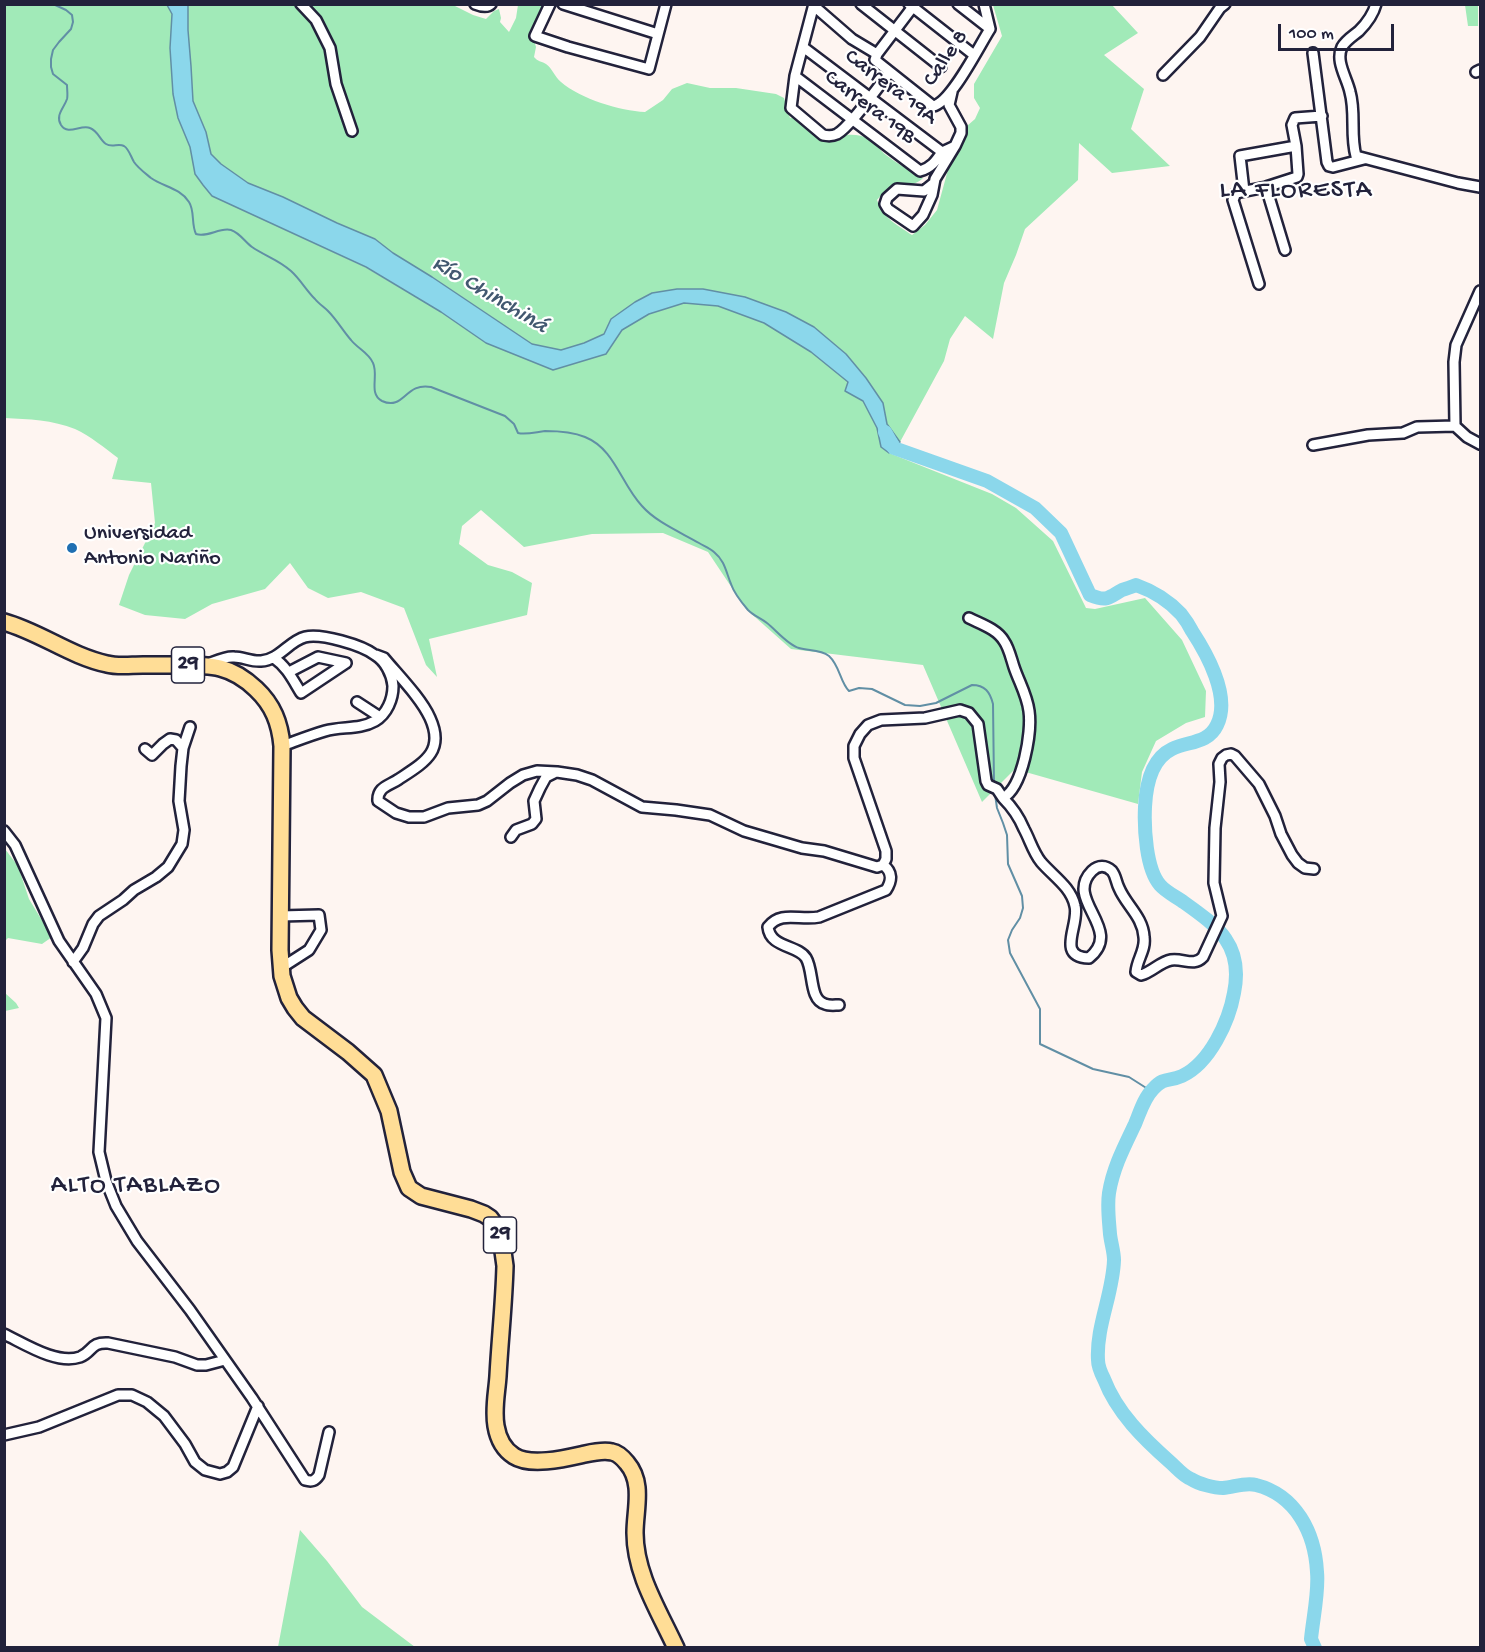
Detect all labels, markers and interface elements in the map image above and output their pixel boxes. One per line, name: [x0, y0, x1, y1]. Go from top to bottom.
scale bar: [1281, 12, 1396, 50]
text: 100 m: [1289, 24, 1334, 45]
street label: Calle 8: [919, 26, 975, 92]
street label: Carrera 19A: [838, 45, 942, 131]
street label: Carrera 19B: [818, 65, 920, 151]
district label: LA FLORESTA: [1219, 176, 1373, 208]
water label: Río Chinchiná: [426, 250, 552, 342]
place label: Universidad Antonio Nariño: [84, 522, 221, 574]
marker: Universidad Antonio Nariño: [65, 541, 79, 555]
road number: 29: [172, 647, 204, 683]
district label: ALTO TABLAZO: [51, 1171, 221, 1203]
road number: 29: [484, 1217, 516, 1253]

